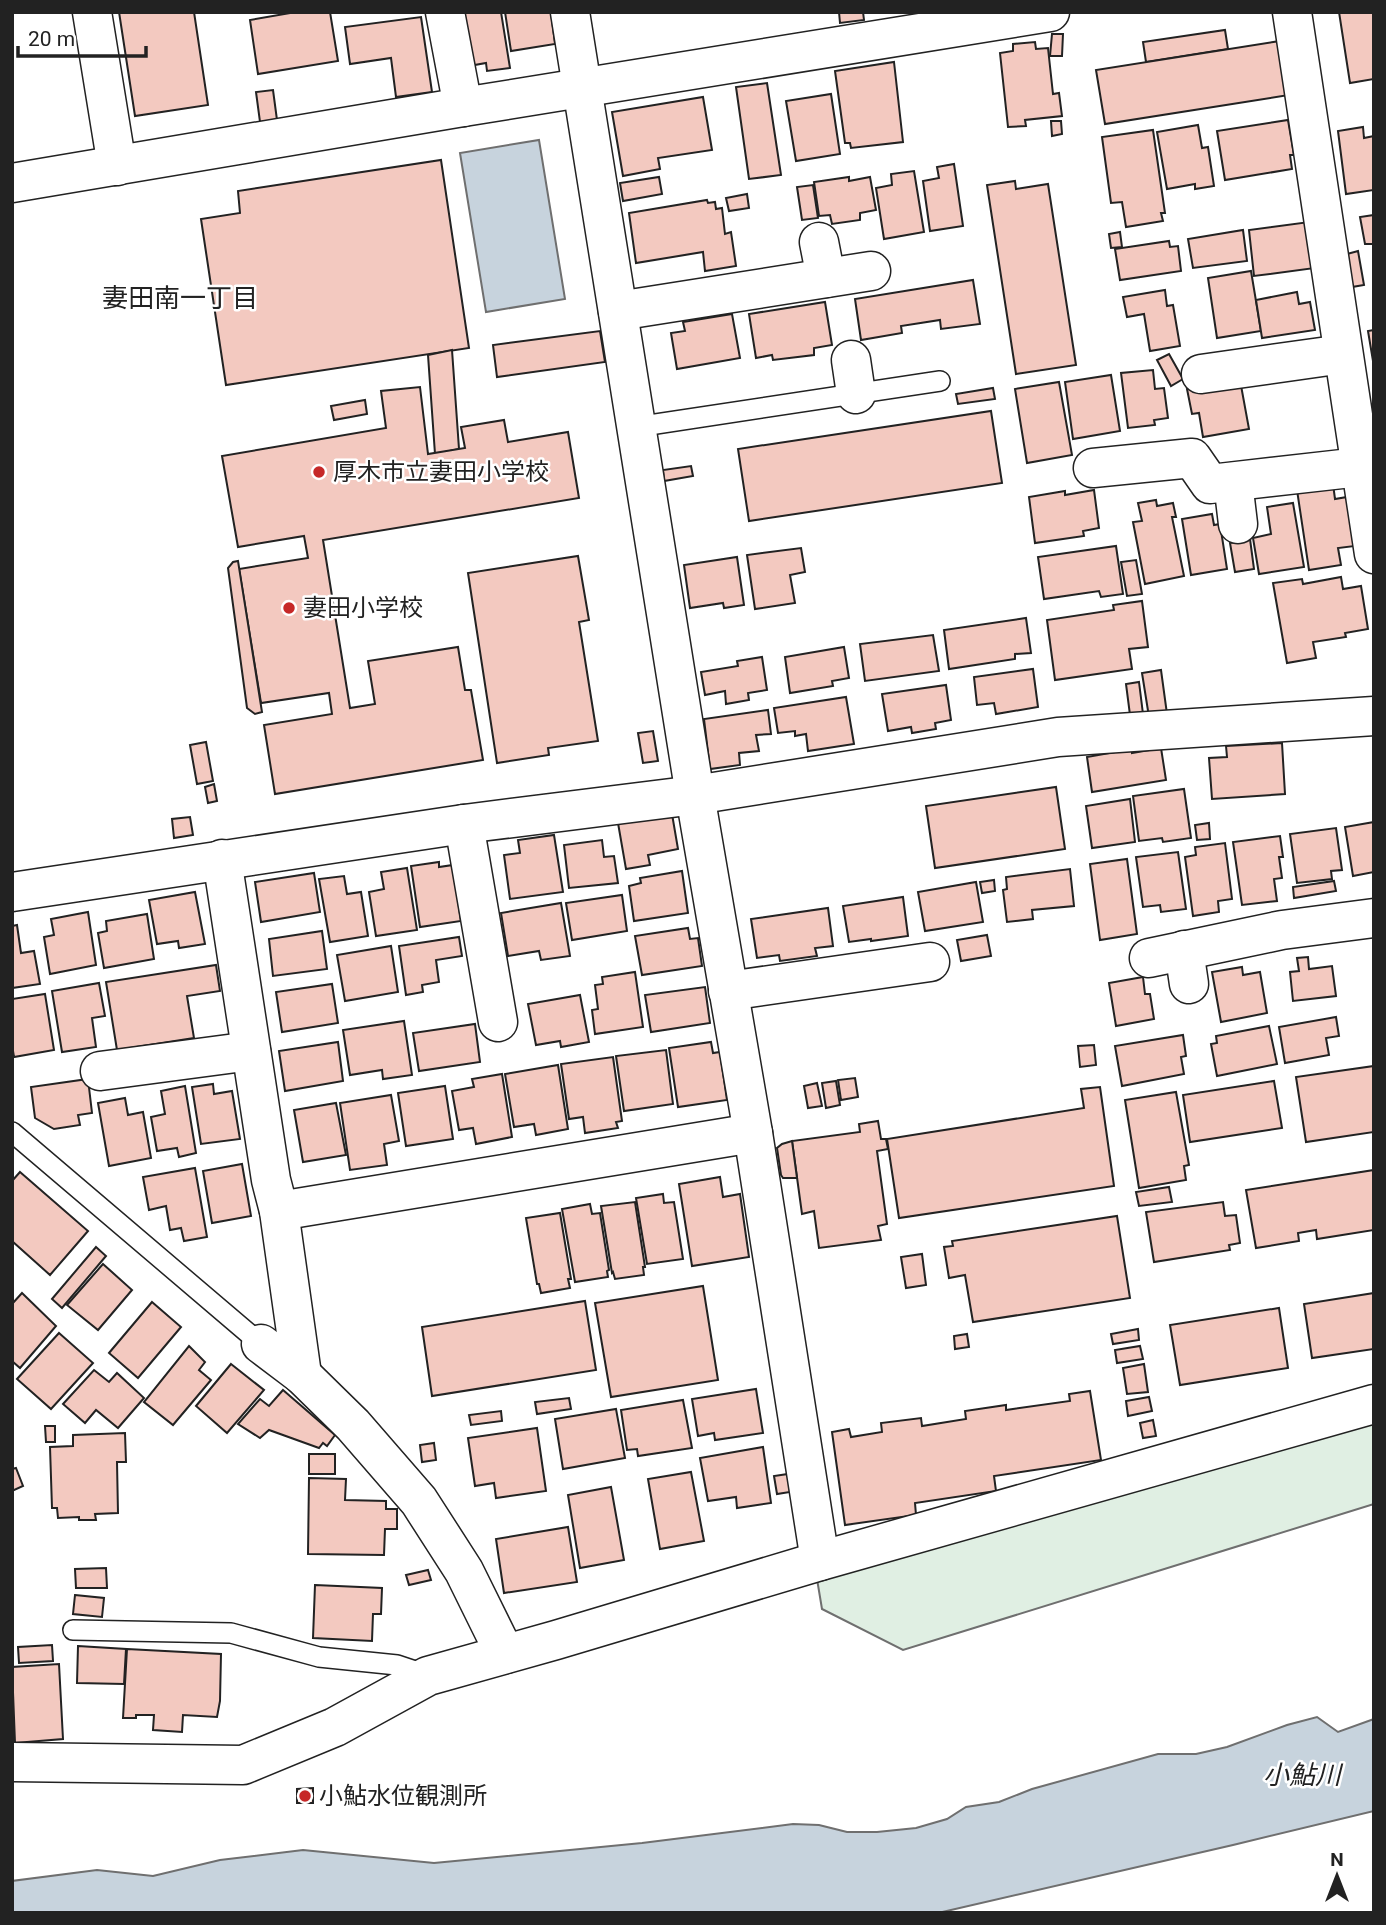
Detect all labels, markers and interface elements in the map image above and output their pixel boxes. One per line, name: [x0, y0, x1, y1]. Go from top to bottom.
scale bar: [18, 14, 145, 58]
text: 20 m: [28, 27, 75, 51]
district label: 妻田南一丁目: [102, 283, 258, 313]
place label: 厚木市立妻田小学校: [333, 458, 549, 486]
marker: 厚木市立妻田小学校: [311, 464, 327, 480]
place label: 妻田小学校: [303, 594, 423, 622]
marker: 妻田小学校: [281, 600, 297, 616]
water label: 小鮎川: [1263, 1760, 1344, 1790]
place label: 小鮎水位観測所: [319, 1782, 487, 1810]
marker: 小鮎水位観測所: [297, 1788, 313, 1804]
north arrow: [1302, 1841, 1372, 1911]
text: N: [1330, 1848, 1344, 1871]

